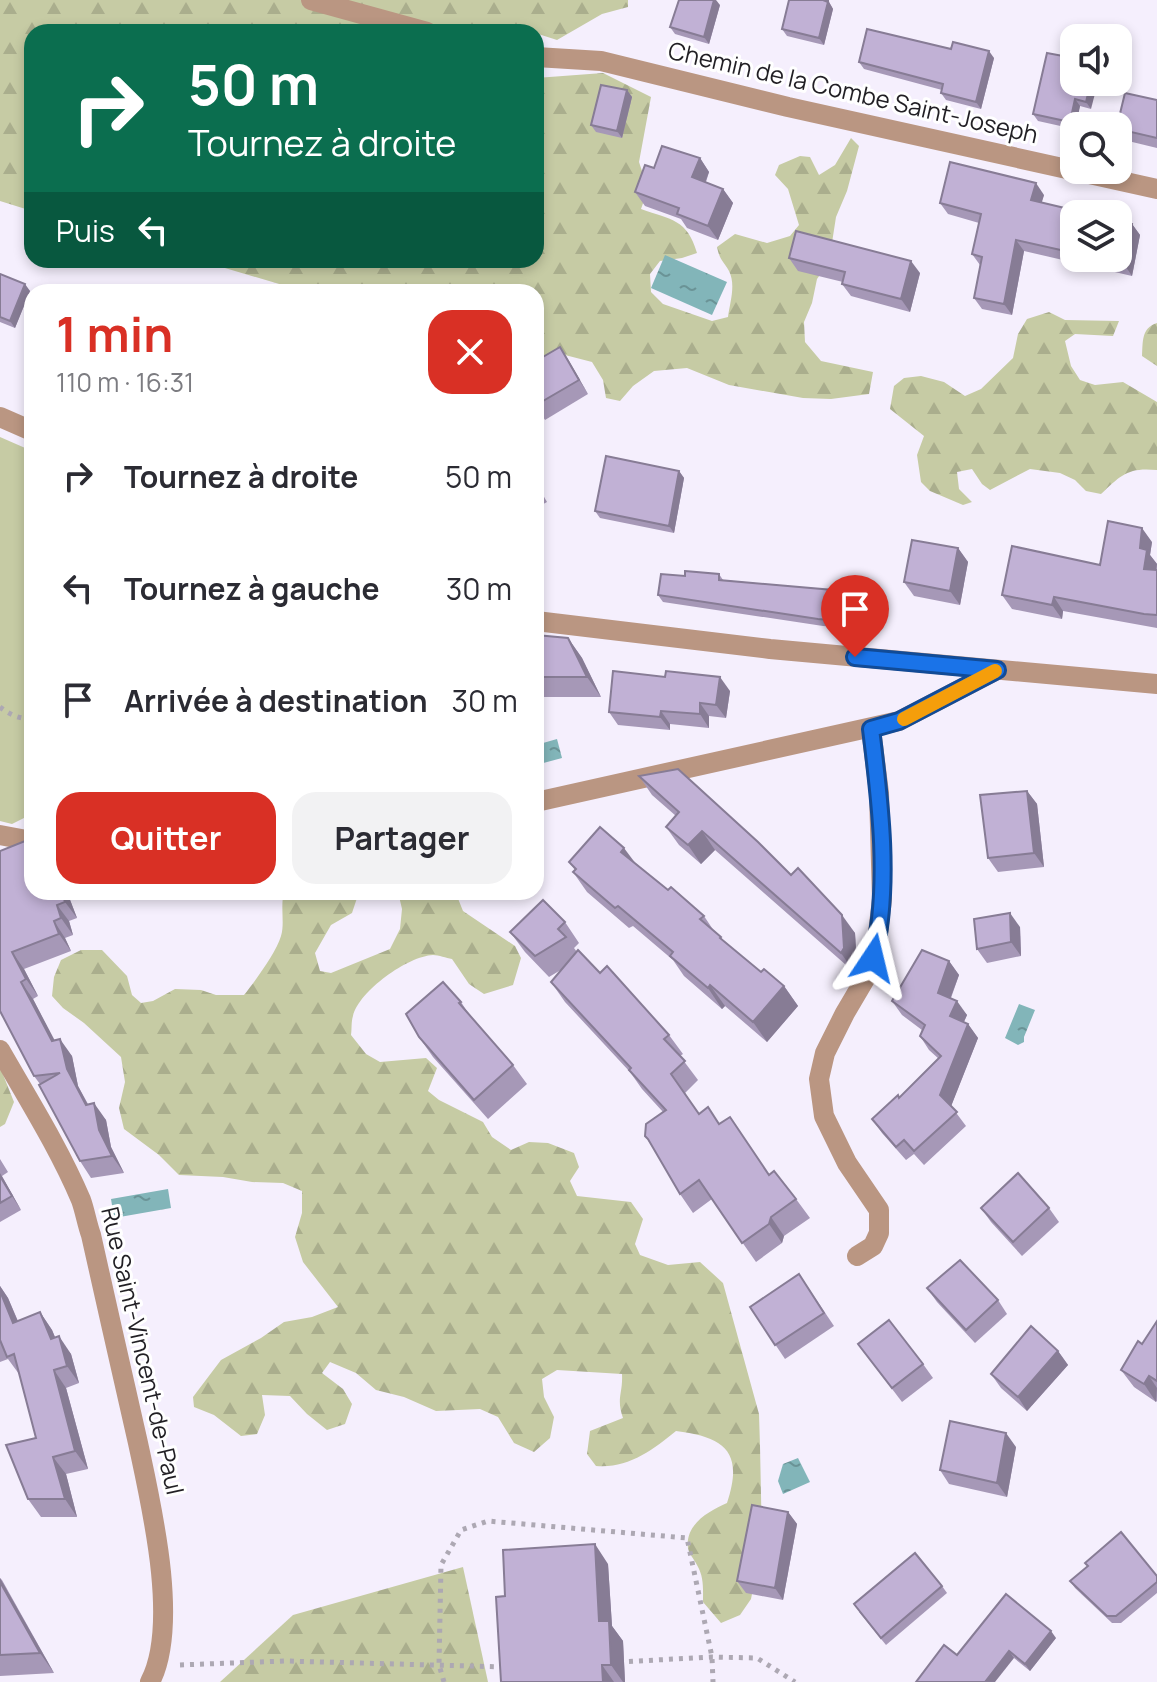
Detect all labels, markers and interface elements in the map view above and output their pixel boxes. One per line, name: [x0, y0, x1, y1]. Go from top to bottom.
map controls: [1060, 24, 1132, 272]
button: sound: [1060, 24, 1132, 96]
street label: Chemin de la Combe Saint-Joseph: [665, 33, 1041, 150]
text: 50 m: [188, 45, 319, 122]
icon: right: [56, 56, 160, 160]
button: search: [1060, 112, 1132, 184]
text: Tournez à droite: [188, 118, 456, 167]
button: layers: [1060, 200, 1132, 272]
icon: left: [131, 208, 175, 252]
text: Puis: [56, 210, 115, 251]
text: 1 min: [56, 301, 173, 366]
button: close: [428, 310, 512, 394]
text: 110 m · 16:31: [56, 364, 194, 400]
icon: right: [56, 454, 100, 498]
text: Tournez à droite: [124, 456, 358, 497]
text: 50 m: [445, 456, 512, 497]
icon: left: [56, 566, 100, 610]
text: Tournez à gauche: [124, 568, 380, 609]
text: 30 m: [446, 568, 512, 609]
pin: [821, 575, 889, 657]
icon: arrive: [833, 587, 877, 631]
icon: arrive: [56, 678, 100, 722]
text: Arrivée à destination: [124, 680, 427, 721]
text: 30 m: [451, 680, 518, 721]
button: Quitter: [56, 792, 276, 884]
button: Partager: [292, 792, 512, 884]
position arrow: [831, 916, 915, 1000]
street label: Rue Saint-Vincent-de-Paul: [94, 1203, 193, 1498]

